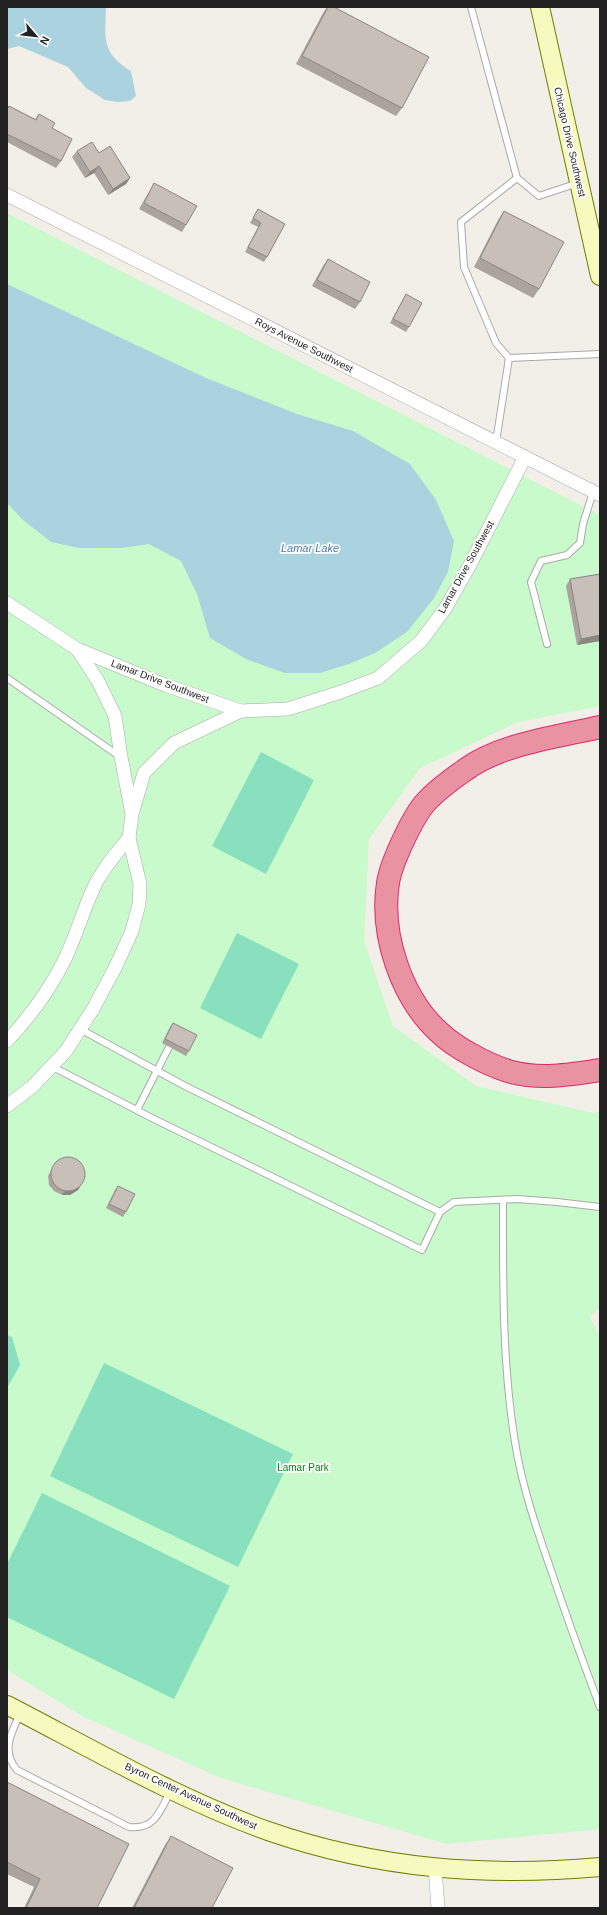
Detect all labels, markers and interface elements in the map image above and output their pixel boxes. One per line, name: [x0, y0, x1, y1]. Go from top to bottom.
north arrow: [16, 16, 56, 56]
text: N: [38, 34, 52, 47]
street label: Chicago Drive Southwest: [552, 86, 588, 198]
street label: Roys Avenue Southwest: [253, 316, 355, 375]
street label: Lamar Drive Southwest: [436, 519, 496, 615]
water label: Lamar Lake: [281, 542, 339, 554]
street label: Lamar Drive Southwest: [110, 657, 211, 705]
park label: Lamar Park: [277, 1462, 330, 1473]
street label: Byron Center Avenue Southwest: [123, 1761, 259, 1832]

